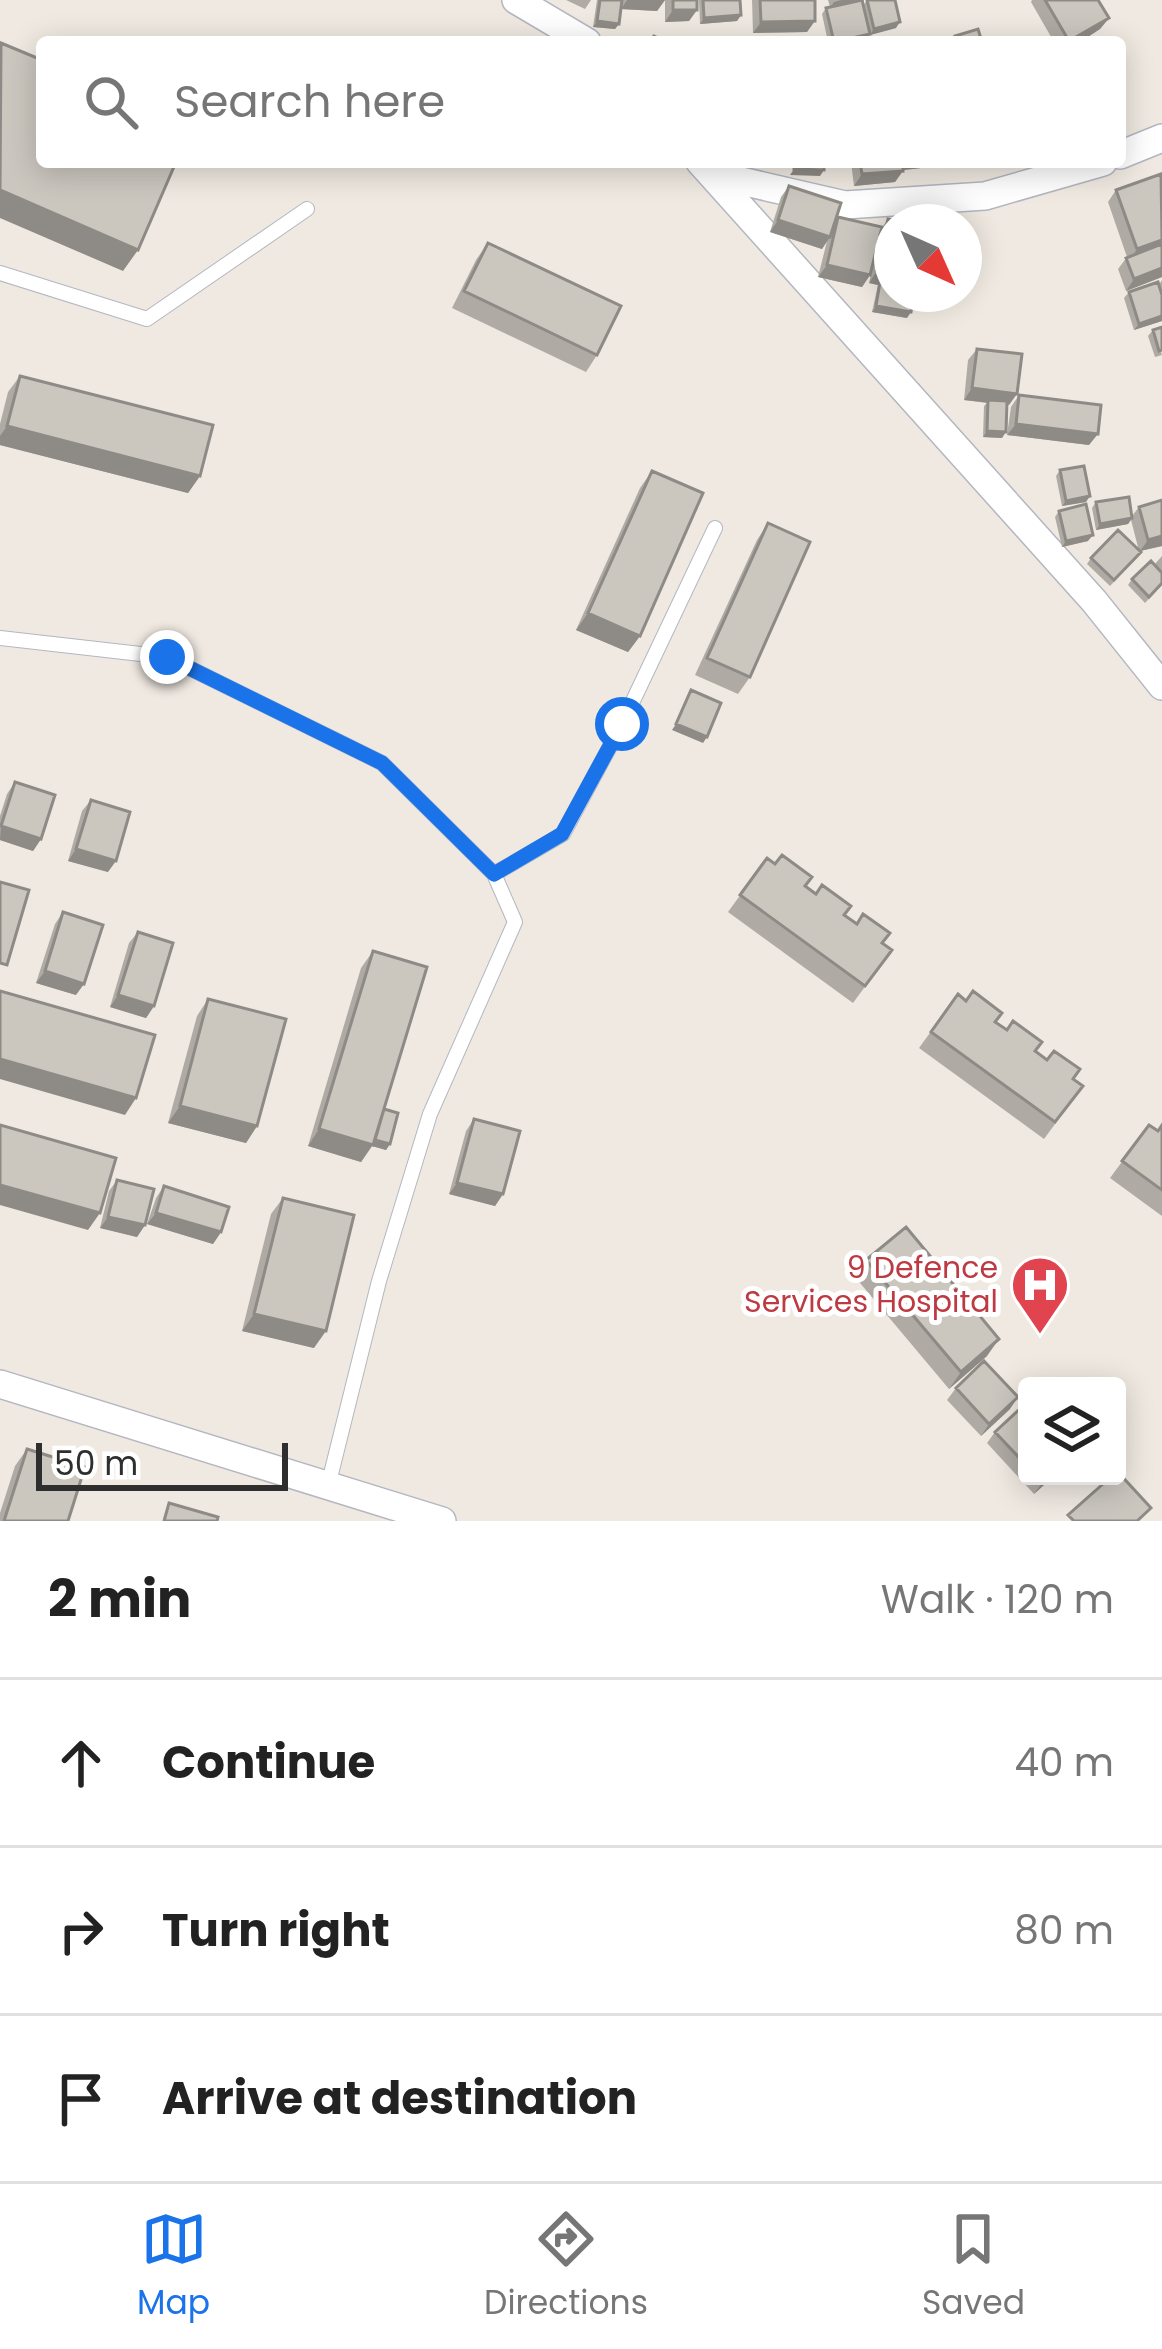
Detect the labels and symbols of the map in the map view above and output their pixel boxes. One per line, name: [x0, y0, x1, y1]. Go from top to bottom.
north arrow: [874, 204, 982, 312]
route end: [140, 630, 194, 684]
route start: [595, 697, 649, 751]
place label: 9 Defence Services Hospital: [744, 1246, 998, 1323]
hospital icon: 9 Defence Services Hospital: [1009, 1254, 1071, 1336]
scale bar: [36, 1437, 288, 1490]

